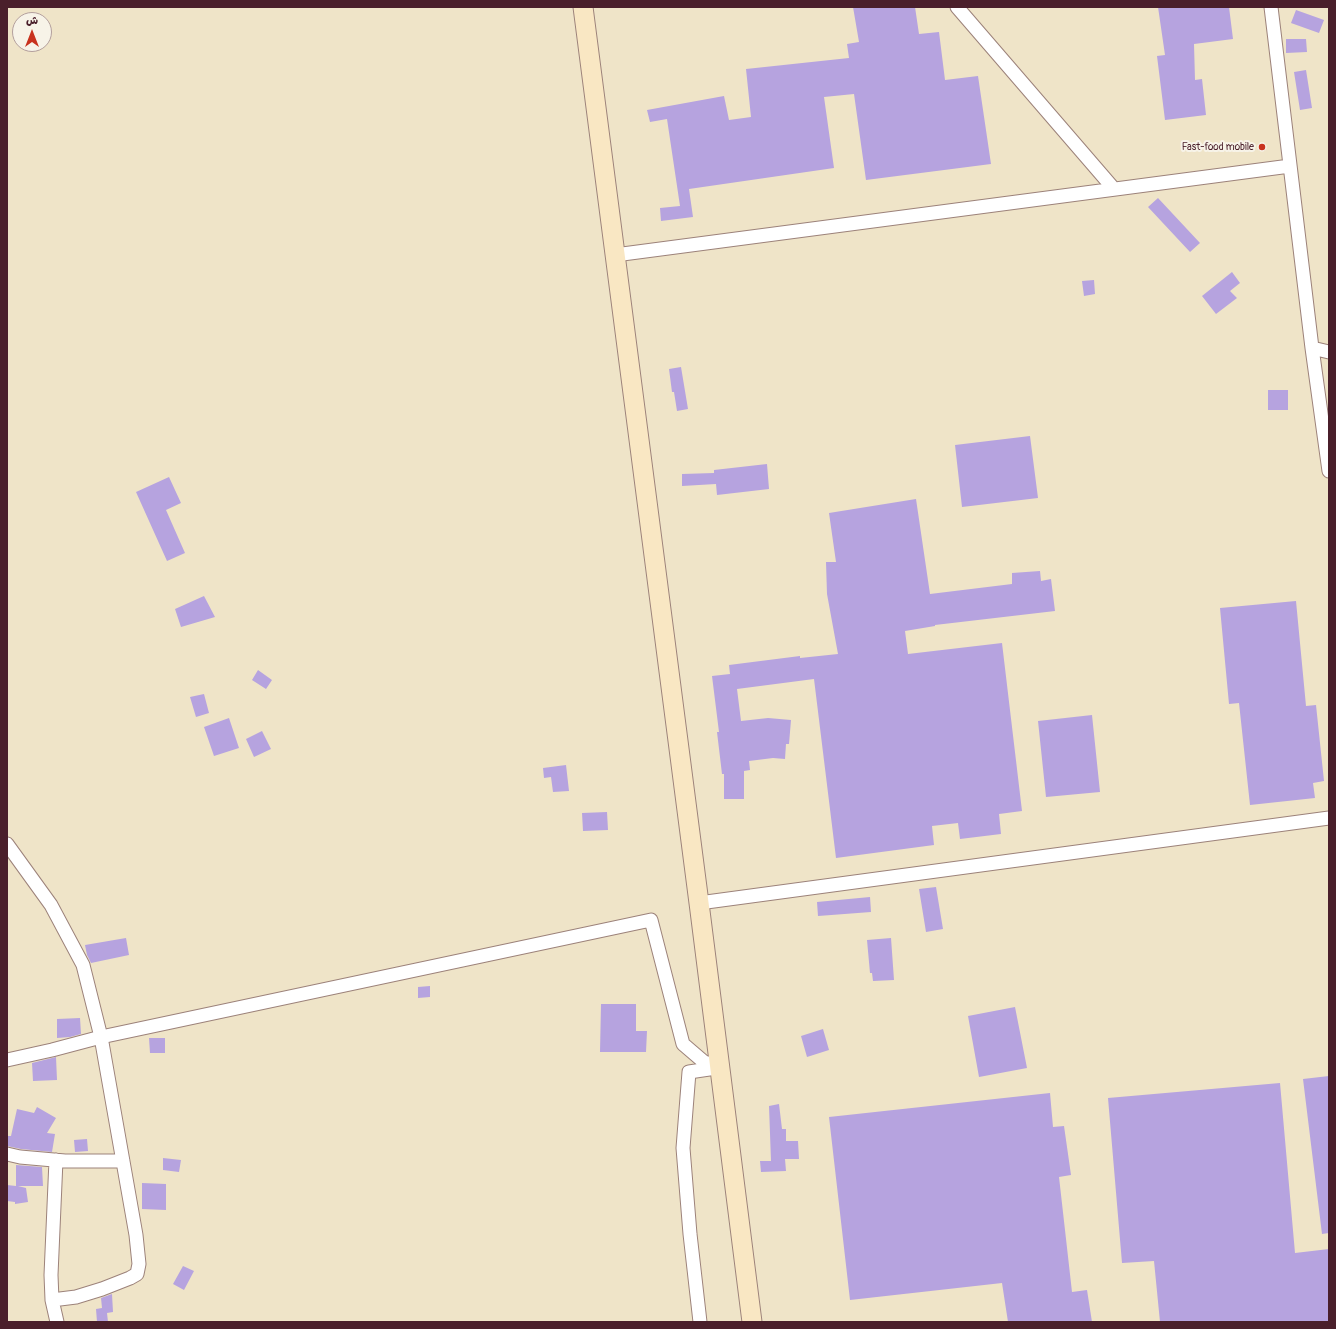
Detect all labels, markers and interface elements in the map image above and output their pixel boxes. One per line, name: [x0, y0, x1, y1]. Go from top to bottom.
north arrow: [12, 12, 52, 52]
text: ش: [26, 14, 38, 27]
place label: Fast-food mobile: [1182, 141, 1254, 153]
marker: Fast-food mobile: [1257, 142, 1267, 152]

